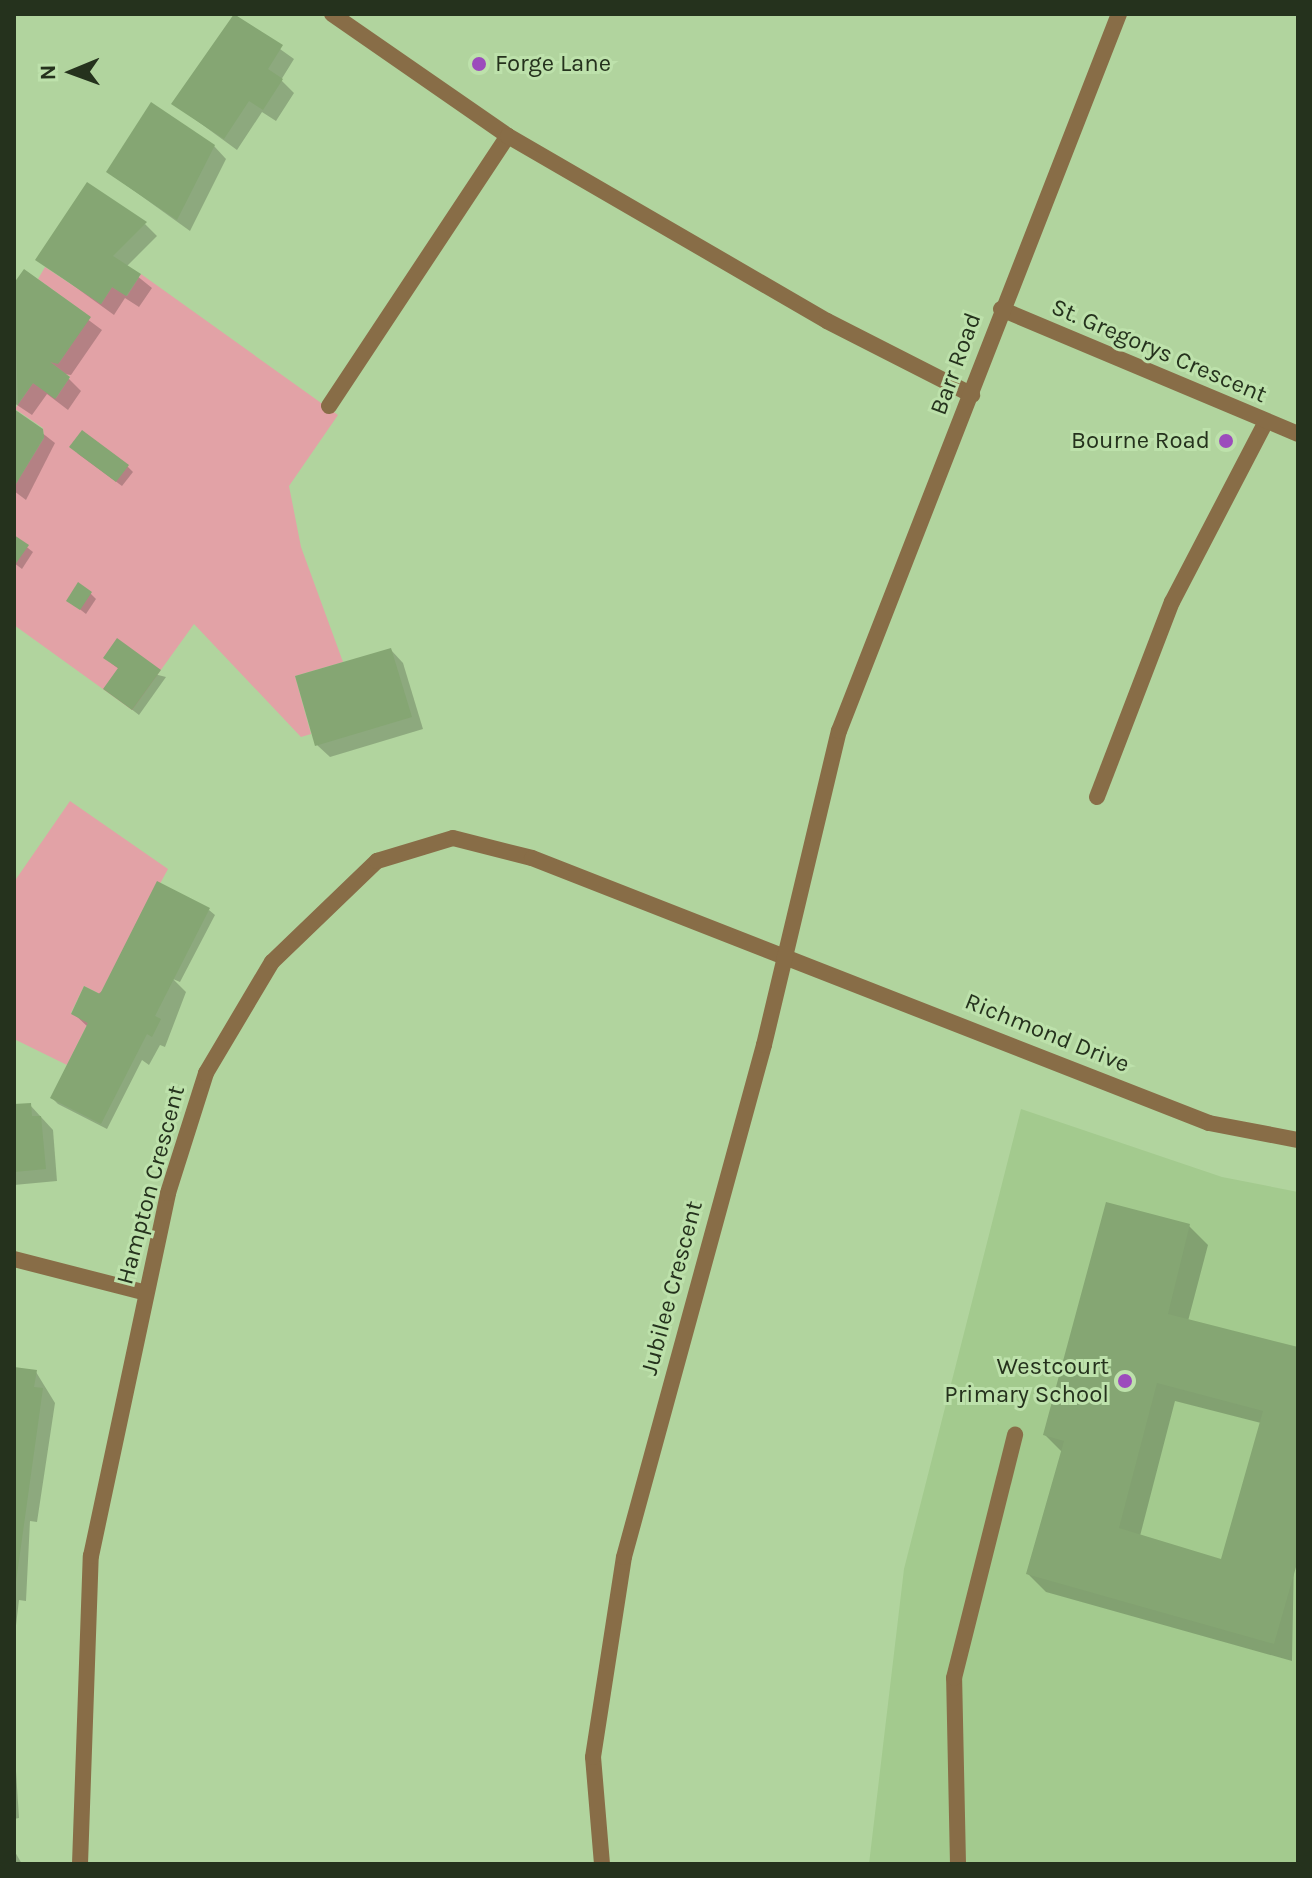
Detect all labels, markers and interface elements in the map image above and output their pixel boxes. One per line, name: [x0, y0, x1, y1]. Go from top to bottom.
north arrow: [32, 32, 112, 112]
place label: Forge Lane: [495, 50, 611, 78]
marker: Forge Lane: [470, 55, 488, 73]
text: N: [35, 64, 61, 81]
street label: St. Gregorys Crescent: [1047, 293, 1271, 409]
street label: Barr Road: [924, 309, 988, 419]
place label: Bourne Road: [1071, 427, 1210, 455]
marker: Bourne Road: [1217, 432, 1235, 450]
street label: Richmond Drive: [961, 987, 1133, 1079]
street label: Hampton Crescent: [111, 1082, 191, 1288]
street label: Jubilee Crescent: [635, 1198, 709, 1378]
place label: Westcourt Primary School: [944, 1353, 1109, 1409]
marker: Westcourt Primary School: [1116, 1372, 1134, 1390]

